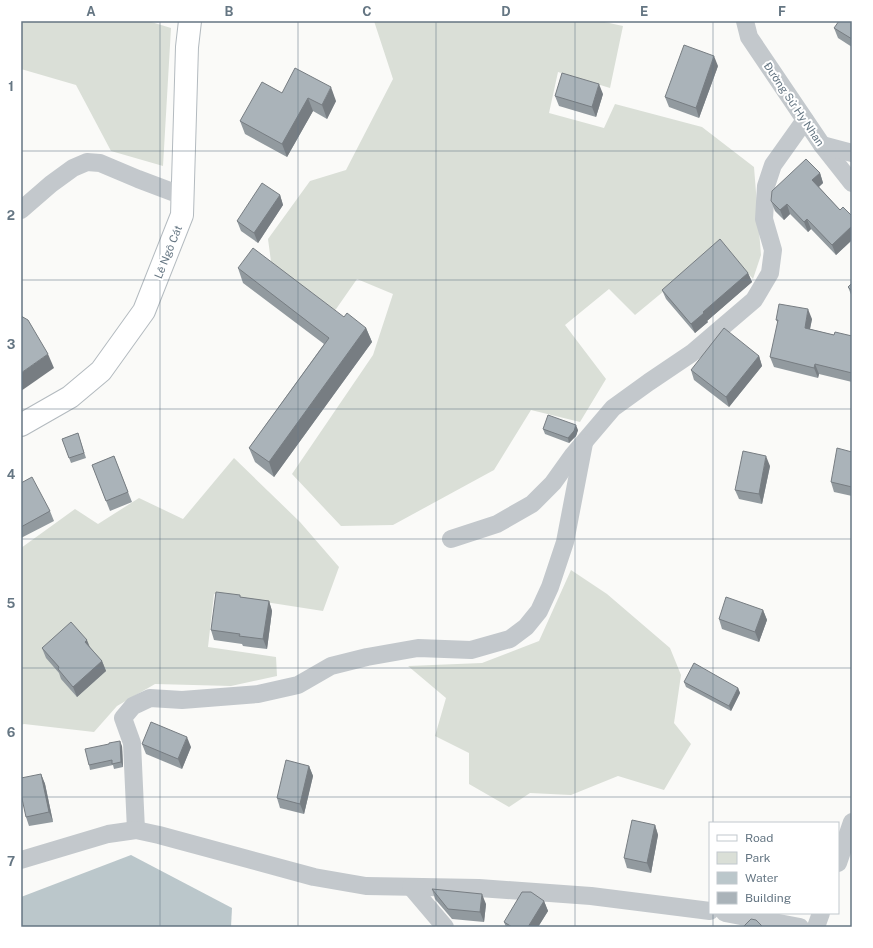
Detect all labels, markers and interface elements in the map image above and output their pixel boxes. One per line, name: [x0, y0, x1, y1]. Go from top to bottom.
text: A: [86, 4, 96, 19]
text: B: [225, 4, 234, 19]
text: C: [362, 4, 372, 19]
text: D: [501, 4, 511, 19]
text: E: [640, 4, 648, 19]
text: F: [778, 4, 786, 19]
street label: Đường Sử Hy Nhan: [762, 60, 826, 148]
text: 1: [8, 79, 14, 94]
text: 2: [7, 208, 15, 223]
street label: Lê Ngô Cát: [152, 224, 184, 280]
text: 3: [7, 337, 16, 352]
text: 4: [7, 467, 16, 482]
text: 5: [7, 596, 16, 611]
text: 6: [7, 725, 16, 740]
legend: [709, 822, 839, 914]
text: Road: [745, 831, 773, 845]
text: Park: [745, 851, 771, 865]
text: 7: [7, 854, 15, 869]
text: Water: [745, 871, 779, 885]
text: Building: [745, 891, 791, 905]

